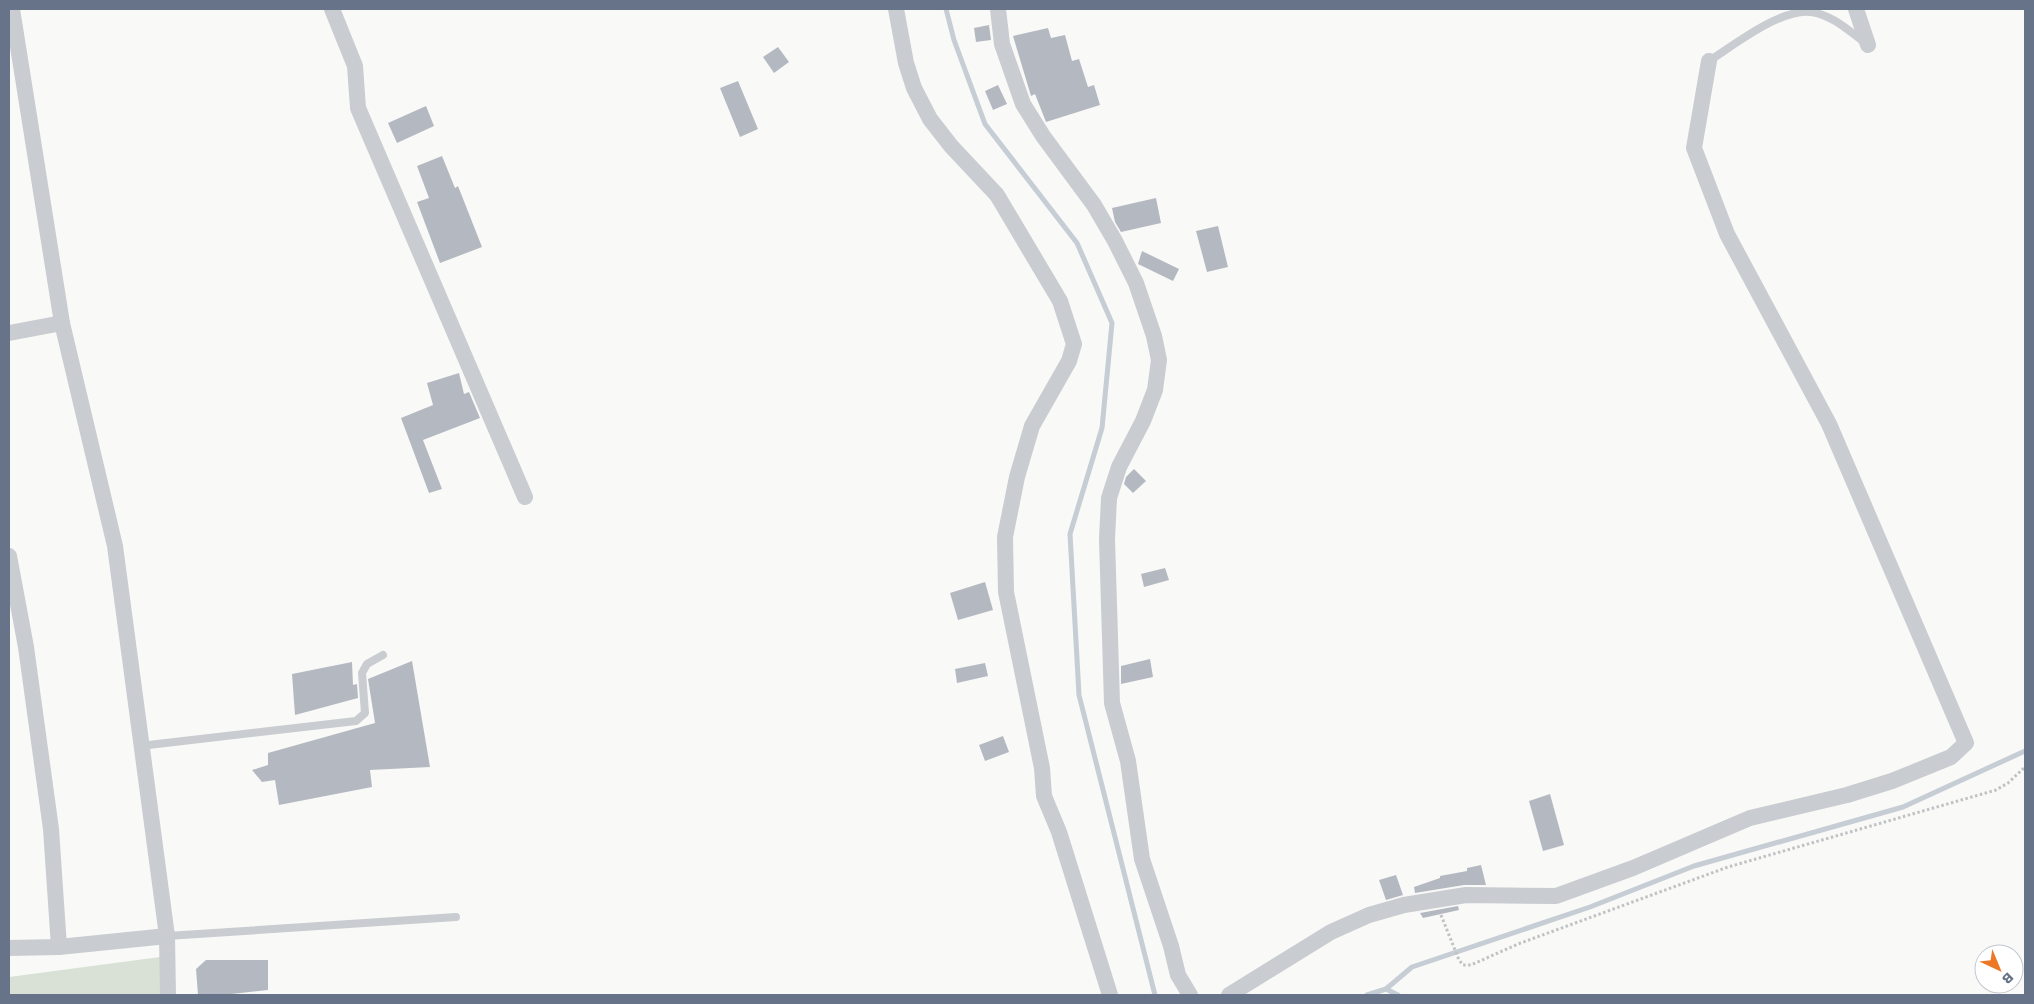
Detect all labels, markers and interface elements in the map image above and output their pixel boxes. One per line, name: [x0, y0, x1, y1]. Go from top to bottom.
north arrow: [1974, 944, 2024, 994]
text: B: [1999, 969, 2017, 988]

